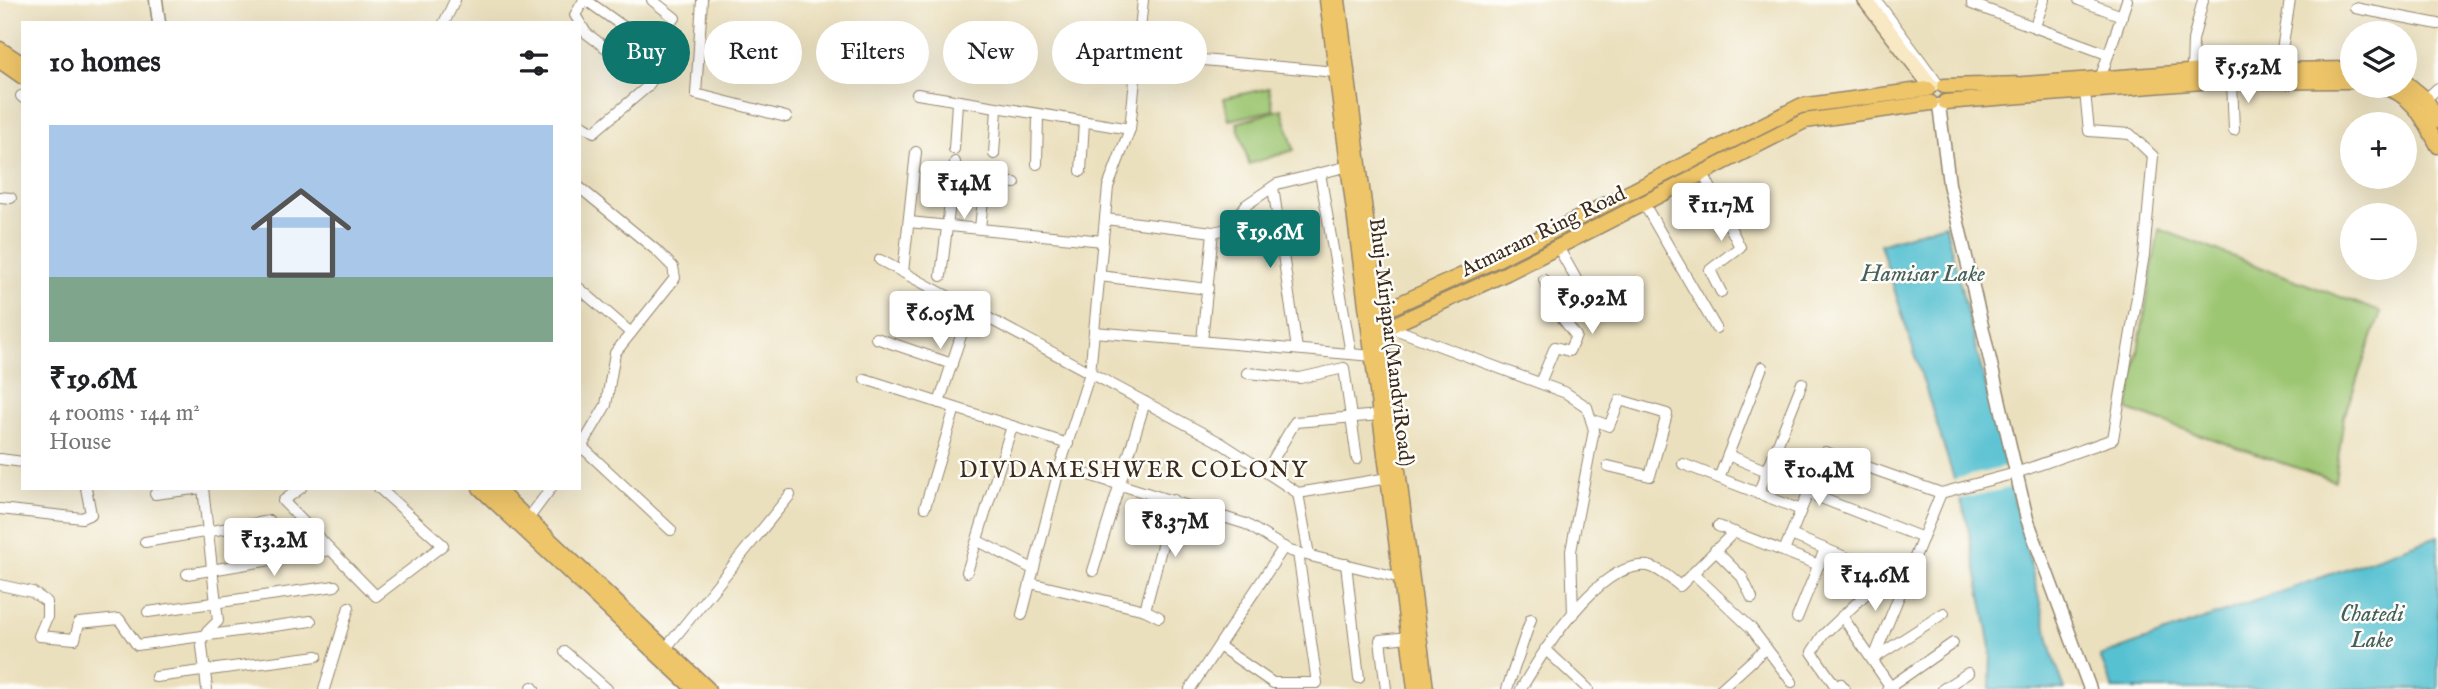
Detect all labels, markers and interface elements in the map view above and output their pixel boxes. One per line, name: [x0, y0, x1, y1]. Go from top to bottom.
chip: Buy: [602, 21, 690, 84]
chip: Rent: [704, 21, 802, 84]
chip: Filters: [816, 21, 929, 84]
chip: New: [943, 21, 1038, 84]
chip: Apartment: [1052, 21, 1207, 84]
map controls: [2340, 21, 2417, 280]
button: layers: [2340, 21, 2417, 98]
text: 10 homes: [49, 44, 161, 82]
icon: filters: [515, 44, 553, 82]
pin: ₹5.52M: [2191, 46, 2305, 105]
text: ₹5.52M: [2214, 53, 2282, 82]
button: +: [2340, 112, 2417, 189]
pin: ₹14M: [923, 162, 1005, 221]
text: ₹14M: [937, 169, 991, 198]
icon: home: [238, 170, 364, 296]
street label: Atmaram Ring Road: [1456, 180, 1631, 284]
pin: ₹11.7M: [1664, 184, 1778, 243]
text: ₹11.7M: [1688, 191, 1754, 220]
button: −: [2340, 203, 2417, 280]
pin: ₹19.6M: [1213, 210, 1327, 270]
street label: Bhuj-Mirjapar(MandviRoad): [1362, 216, 1419, 468]
text: ₹19.6M: [1236, 218, 1304, 247]
water label: Hamisar Lake: [1860, 260, 1985, 289]
pin: ₹9.92M: [1535, 276, 1649, 336]
text: ₹9.92M: [1557, 284, 1627, 313]
pin: ₹6.05M: [883, 292, 997, 351]
text: ₹6.05M: [905, 299, 975, 328]
text: ₹19.6M: [49, 361, 138, 399]
text: 4 rooms · 144 m²: [49, 399, 200, 428]
text: House: [49, 428, 111, 457]
pin: ₹10.4M: [1762, 448, 1876, 508]
district label: DIVDAMESHWER COLONY: [959, 456, 1309, 485]
text: ₹10.4M: [1784, 456, 1854, 485]
pin: ₹8.37M: [1118, 500, 1232, 559]
text: ₹8.37M: [1141, 507, 1209, 536]
pin: ₹13.2M: [217, 518, 331, 578]
text: ₹13.2M: [240, 526, 308, 555]
pin: ₹14.6M: [1818, 554, 1932, 613]
text: ₹14.6M: [1840, 561, 1910, 590]
water label: Chatedi Lake: [2340, 600, 2405, 655]

